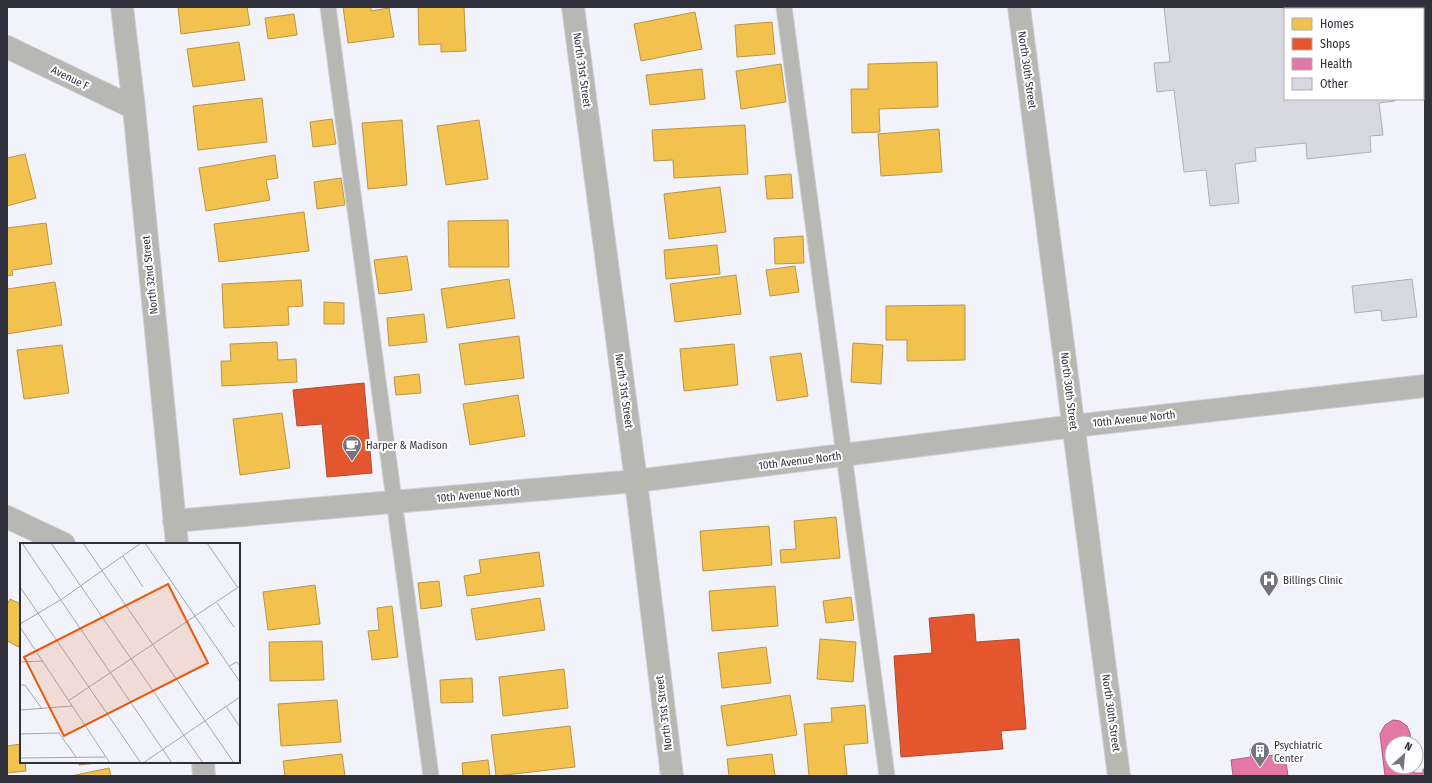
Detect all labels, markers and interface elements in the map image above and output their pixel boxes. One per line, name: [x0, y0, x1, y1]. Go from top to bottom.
legend: [1284, 8, 1424, 100]
text: Homes: [1320, 17, 1354, 31]
street label: North 30th Street: [1015, 30, 1039, 110]
street label: North 31st Street: [570, 32, 594, 109]
text: Shops: [1320, 37, 1350, 51]
text: Health: [1320, 57, 1352, 71]
street label: Avenue F: [49, 63, 91, 93]
text: Other: [1320, 77, 1349, 91]
street label: North 32nd Street: [139, 234, 161, 315]
street label: North 30th Street: [1058, 351, 1080, 431]
street label: North 31st Street: [612, 353, 636, 430]
street label: 10th Avenue North: [1092, 408, 1176, 430]
cafe icon: Harper & Madison: [341, 434, 363, 462]
place label: Harper & Madison: [366, 439, 448, 452]
street label: 10th Avenue North: [758, 449, 842, 473]
street label: 10th Avenue North: [436, 485, 520, 505]
inset map: [20, 543, 240, 763]
hospital icon: Billings Clinic: [1258, 569, 1280, 597]
place label: Billings Clinic: [1283, 574, 1343, 587]
street label: North 30th Street: [1099, 673, 1123, 753]
street label: North 31st Street: [653, 674, 675, 751]
north arrow: [1384, 735, 1424, 775]
place label: Psychiatric Center: [1274, 739, 1323, 765]
text: N: [1402, 739, 1414, 754]
building icon: Psychiatric Center: [1249, 740, 1271, 768]

